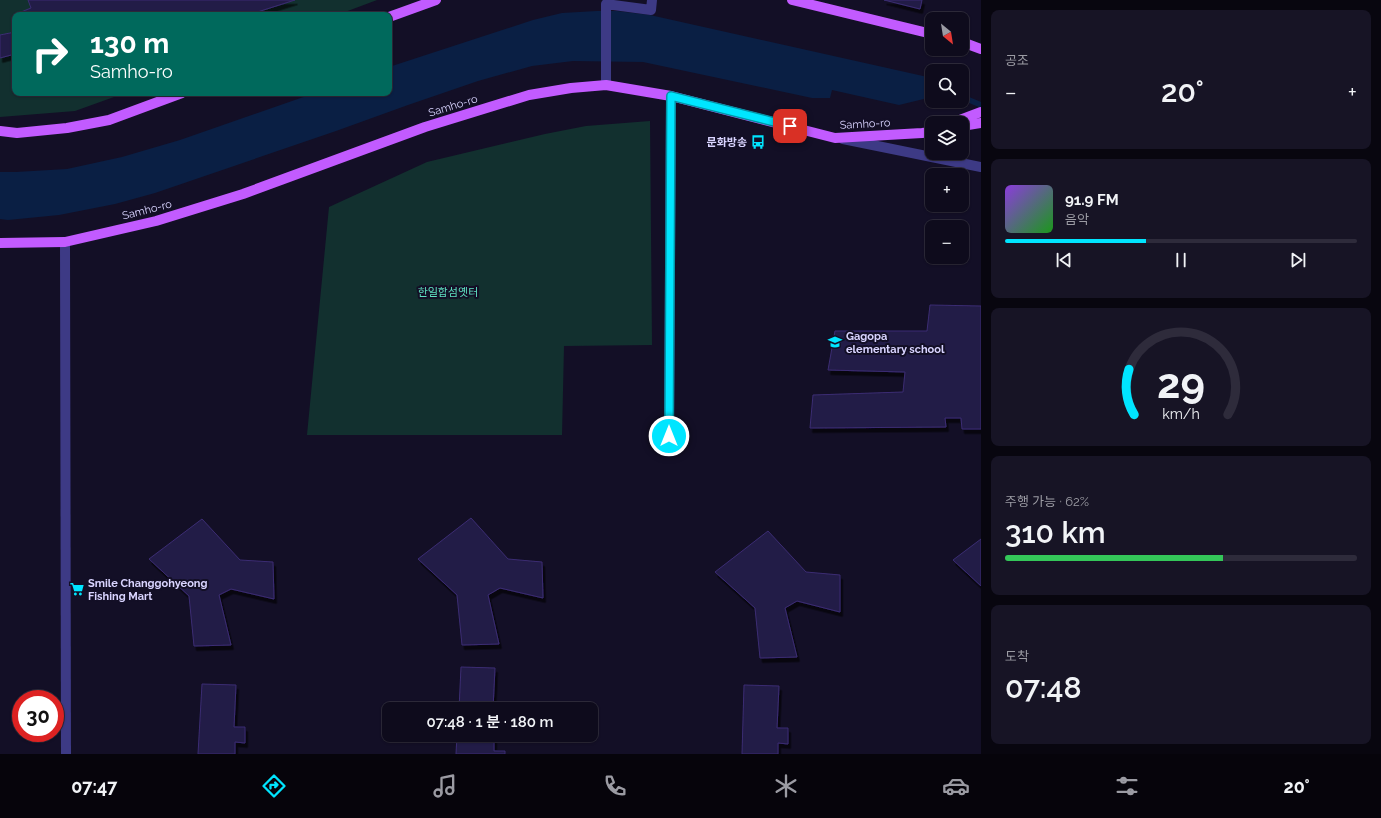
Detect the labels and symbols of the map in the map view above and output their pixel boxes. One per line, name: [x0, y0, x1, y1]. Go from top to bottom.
north arrow: [925, 12, 969, 56]
street label: Samho-ro: [427, 92, 480, 120]
pin: [773, 109, 807, 143]
street label: Samho-ro: [839, 116, 891, 132]
bus stop icon: 문화방송: [750, 134, 766, 150]
place label: 문화방송: [707, 136, 747, 149]
street label: Samho-ro: [121, 197, 174, 222]
park label: 한일합섬옛터: [418, 286, 478, 299]
place label: Gagopa elementary school: [846, 330, 945, 356]
school or university icon: Gagopa elementary school: [827, 334, 843, 350]
position arrow: [648, 415, 690, 457]
place label: Smile Changgohyeong Fishing Mart: [88, 577, 208, 603]
supermarket icon: Smile Changgohyeong Fishing Mart: [69, 581, 85, 597]
speed limit sign: 30: [12, 690, 64, 742]

